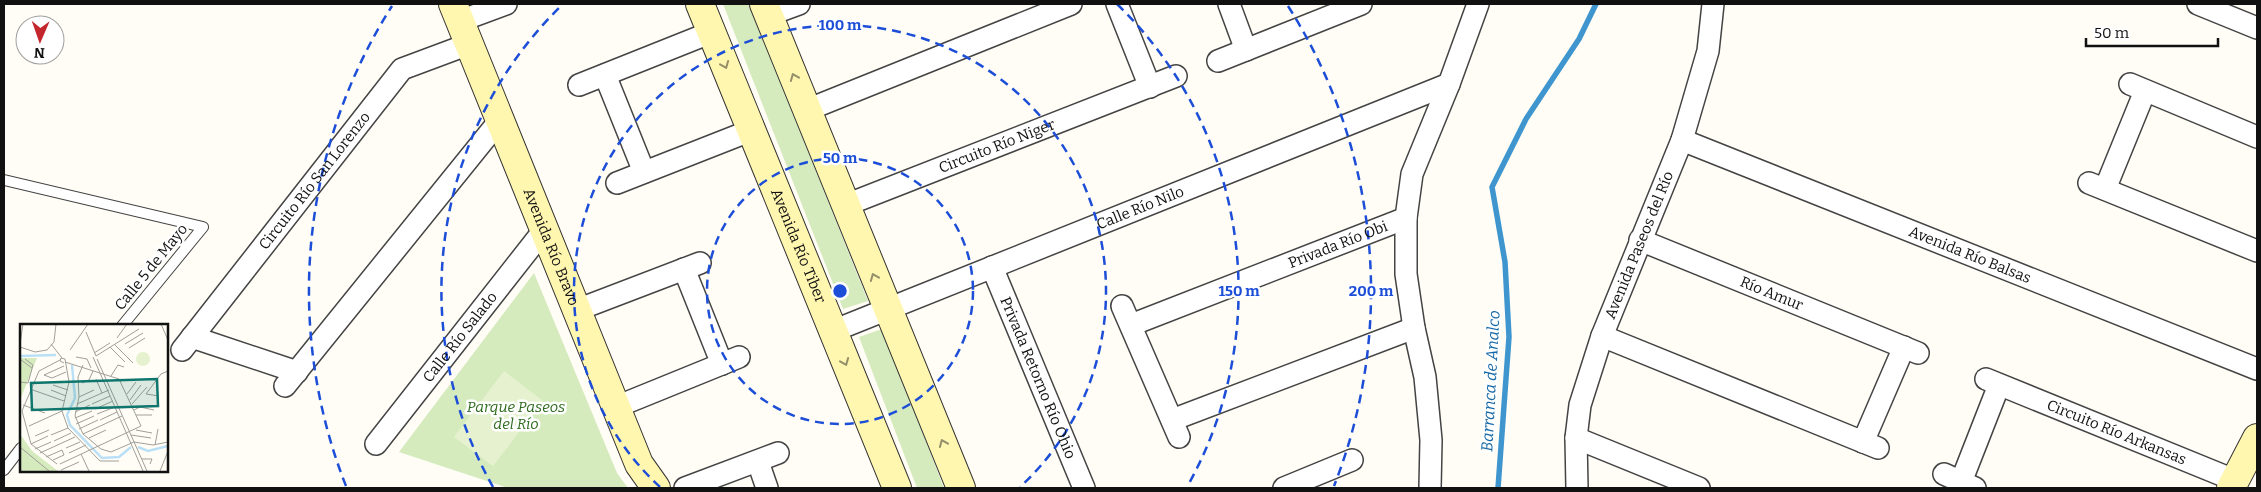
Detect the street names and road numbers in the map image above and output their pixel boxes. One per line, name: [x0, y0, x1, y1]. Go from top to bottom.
street label: Circuito Río San Lorenzo: [255, 108, 374, 253]
street label: Circuito Río Niger: [936, 115, 1058, 177]
street label: Avenida Paseos del Río: [1601, 168, 1677, 321]
street label: Calle Río Nilo: [1094, 182, 1187, 233]
street label: Avenida Río Bravo: [519, 186, 583, 308]
street label: Avenida Río Tiber: [767, 186, 830, 306]
street label: Privada Río Obi: [1286, 217, 1391, 272]
street label: Calle 5 de Mayo: [111, 220, 191, 314]
street label: Avenida Río Balsas: [1906, 222, 2034, 287]
street label: Río Amur: [1737, 273, 1806, 314]
street label: Calle Río Salado: [419, 288, 501, 386]
street label: Privada Retorno Río Ohio: [996, 294, 1080, 461]
street label: Circuito Río Arkansas: [2044, 396, 2189, 469]

